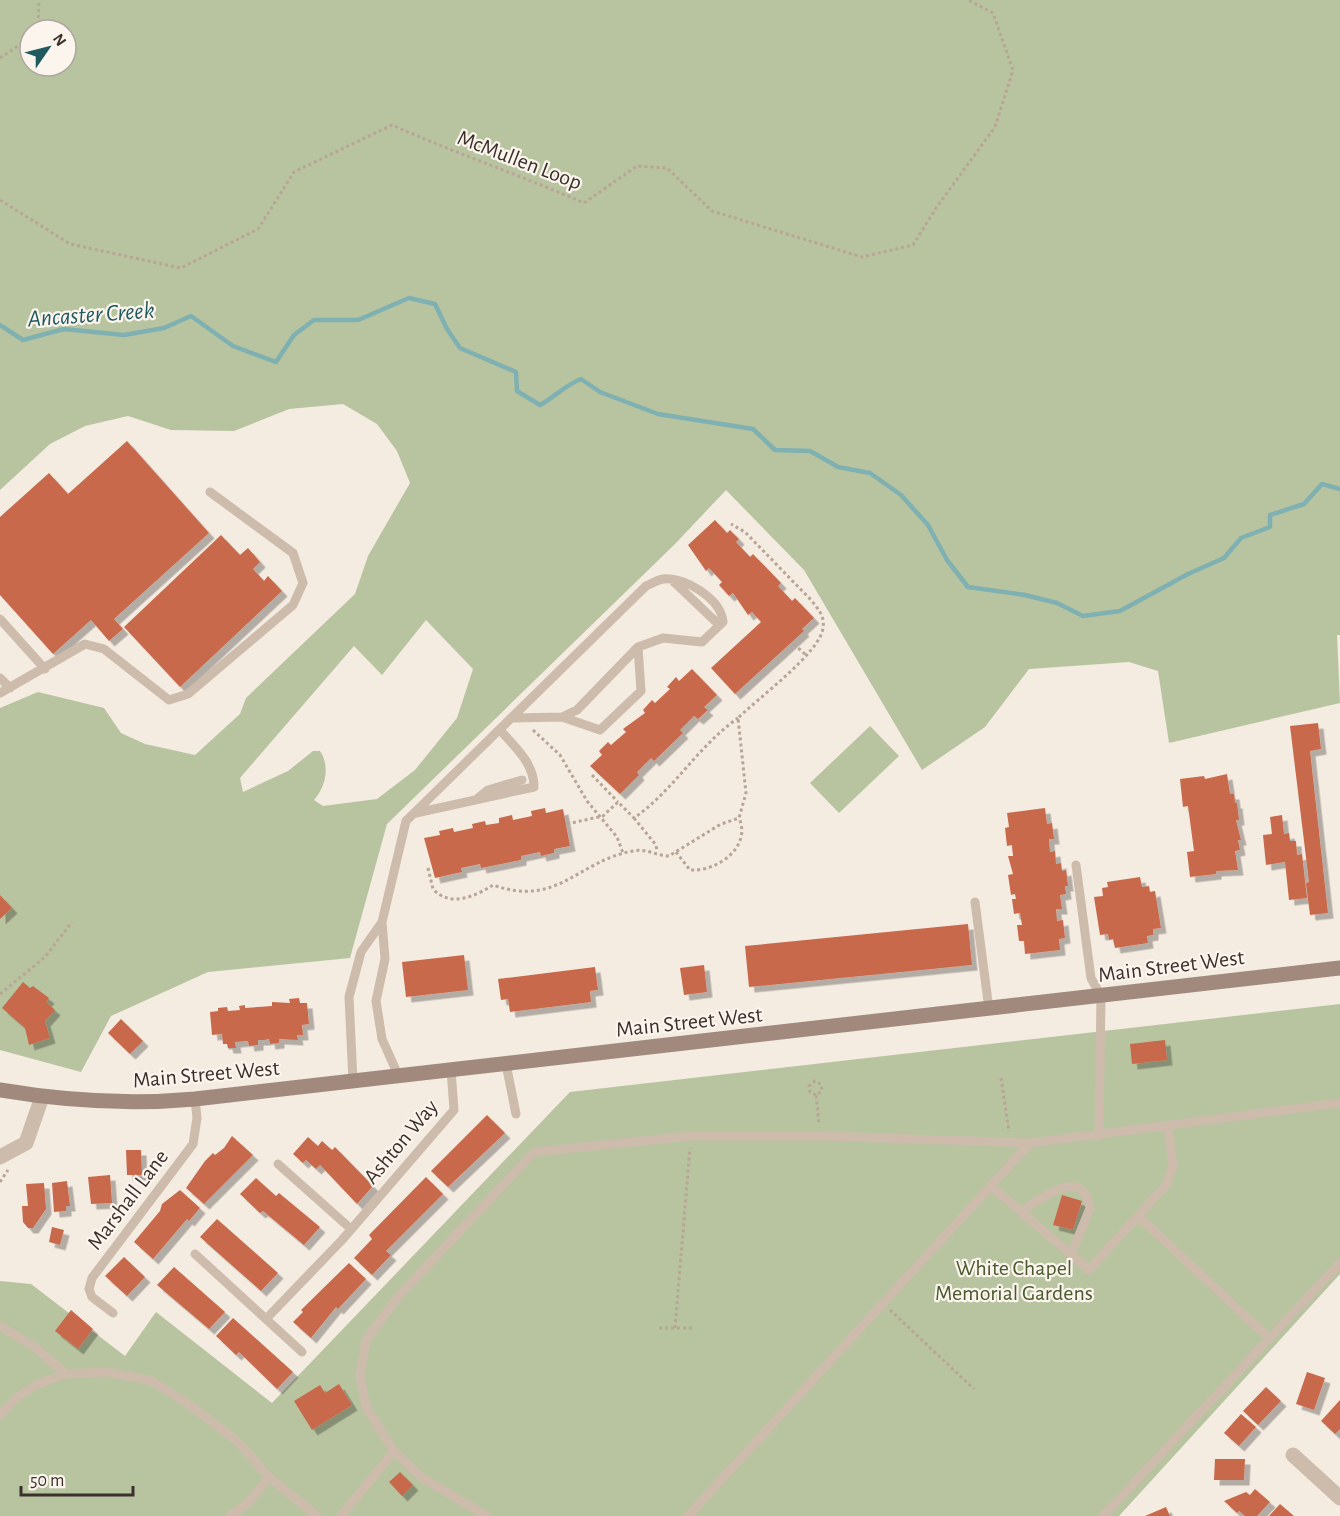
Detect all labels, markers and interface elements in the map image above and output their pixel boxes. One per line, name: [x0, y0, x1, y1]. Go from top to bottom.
north arrow: [18, 18, 78, 78]
text: N: [50, 31, 69, 49]
street label: McMullen Loop: [454, 126, 585, 194]
water label: Ancaster Creek: [26, 299, 155, 331]
street label: Main Street West: [1097, 946, 1245, 986]
street label: Main Street West: [615, 1003, 763, 1041]
street label: Main Street West: [132, 1057, 280, 1091]
street label: Ashton Way: [359, 1095, 442, 1188]
street label: Marshall Lane: [83, 1145, 172, 1254]
park label: White Chapel Memorial Gardens: [935, 1257, 1093, 1304]
scale bar: [21, 1459, 134, 1497]
text: 50 m: [30, 1472, 64, 1490]

